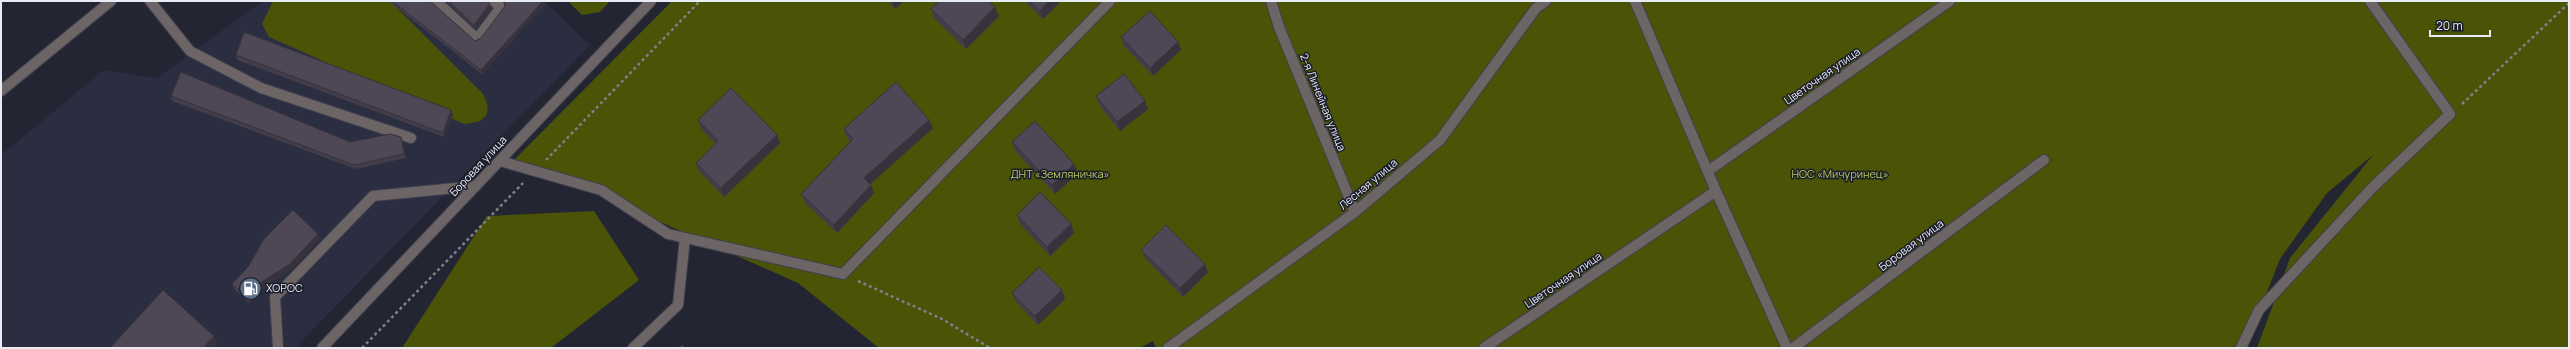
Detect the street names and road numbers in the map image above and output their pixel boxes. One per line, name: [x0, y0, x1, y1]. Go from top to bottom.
street label: Цветочная улица: [1781, 44, 1863, 108]
street label: 2-я Линейная улица: [1297, 51, 1350, 153]
street label: Боровая улица: [446, 132, 510, 199]
street label: Лесная улица: [1335, 155, 1400, 213]
street label: Боровая улица: [1875, 215, 1946, 274]
street label: Цветочная улица: [1521, 248, 1604, 311]

